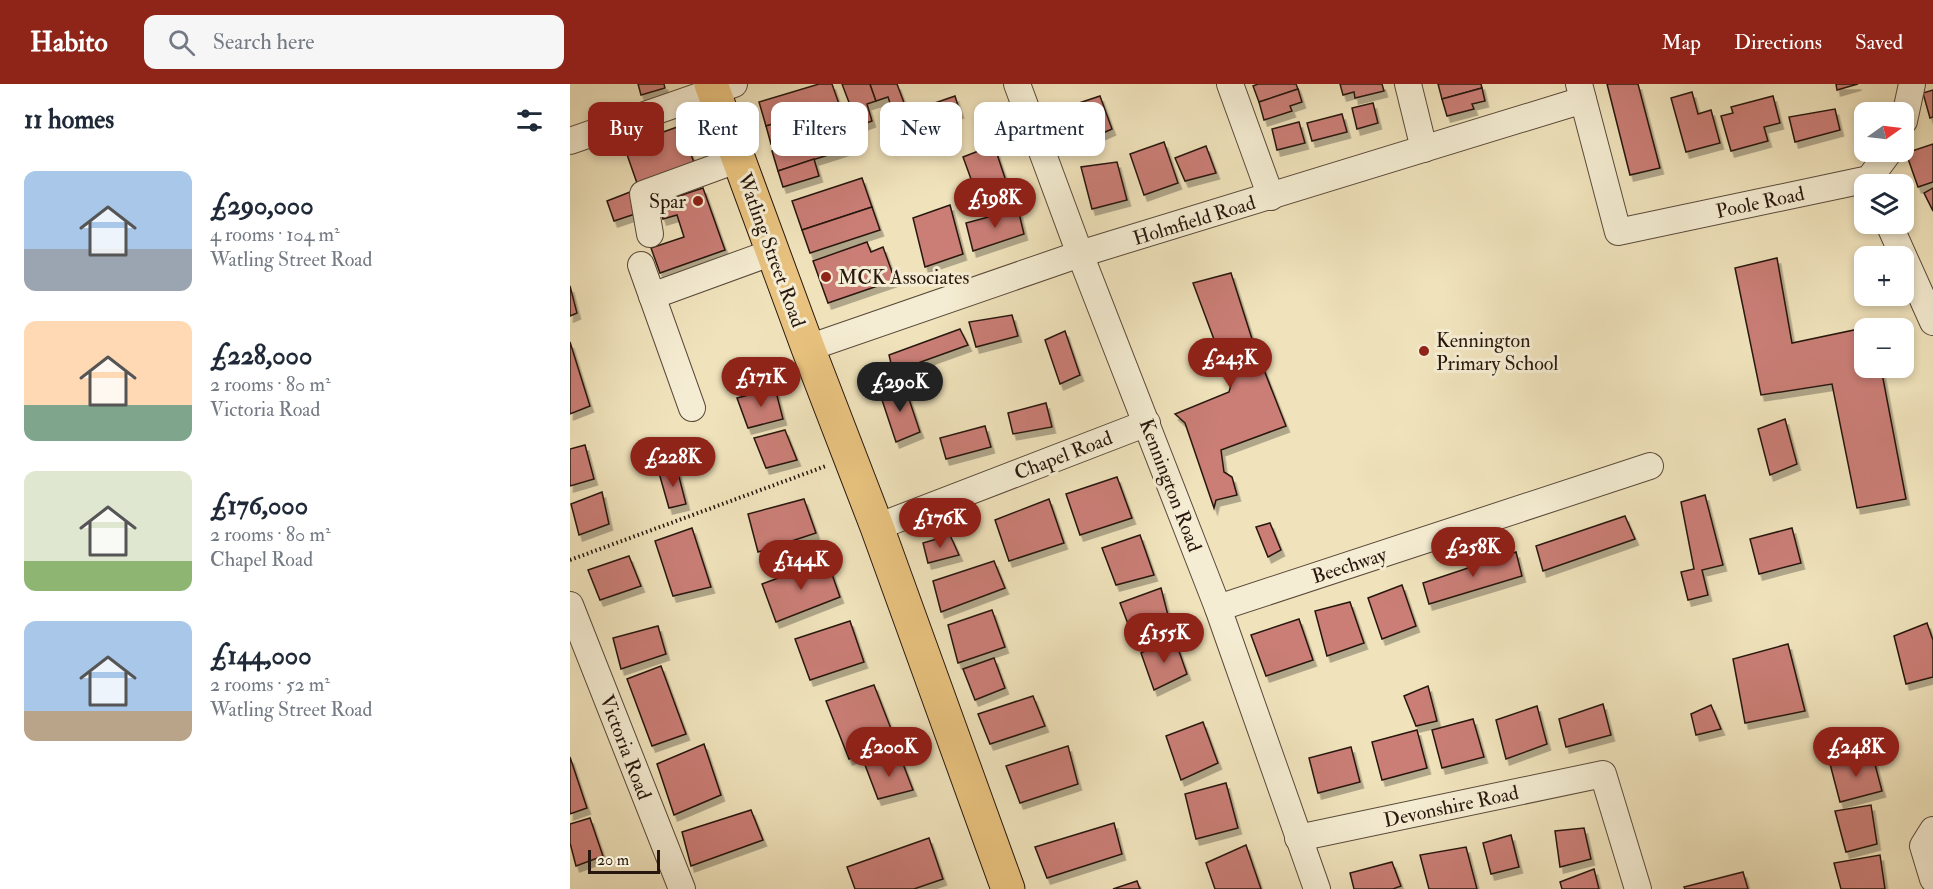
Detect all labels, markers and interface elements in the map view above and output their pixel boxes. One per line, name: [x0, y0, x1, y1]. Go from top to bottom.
search box: [144, 15, 564, 69]
text: Habito: [30, 25, 108, 60]
icon: search: [165, 26, 198, 59]
text: Search here: [213, 28, 315, 56]
text: Map: [1661, 29, 1701, 56]
text: Directions: [1734, 29, 1822, 56]
text: Saved: [1855, 29, 1903, 56]
chip: Buy: [588, 102, 664, 156]
chip: Rent: [676, 102, 759, 156]
chip: Filters: [771, 102, 868, 156]
chip: New: [880, 102, 962, 156]
chip: Apartment: [974, 102, 1105, 156]
north arrow: [1854, 102, 1914, 162]
map controls: [1854, 102, 1914, 378]
text: 11 homes: [24, 104, 114, 136]
icon: filters: [513, 104, 546, 137]
street label: Watling Street Road: [732, 169, 811, 331]
button: layers: [1854, 174, 1914, 234]
pin: £198K: [953, 178, 1037, 229]
street label: Poole Road: [1714, 181, 1807, 224]
text: £198K: [968, 185, 1022, 210]
place label: Spar: [649, 189, 687, 215]
text: £290,000: [210, 190, 314, 222]
street label: Holmfield Road: [1130, 190, 1258, 251]
marker: Spar: [691, 194, 705, 208]
icon: home: [72, 195, 144, 267]
text: 4 rooms · 104 m²: [210, 222, 340, 247]
button: +: [1854, 246, 1914, 306]
text: Watling Street Road: [210, 247, 372, 272]
place label: MCK Associates: [838, 265, 969, 290]
marker: MCK Associates: [819, 270, 833, 284]
button: −: [1854, 318, 1914, 378]
place label: Kennington Primary School: [1436, 328, 1558, 376]
pin: £243K: [1188, 338, 1272, 389]
text: £228,000: [210, 340, 312, 372]
marker: Kennington Primary School: [1417, 344, 1431, 358]
icon: home: [72, 345, 144, 417]
text: £243K: [1202, 345, 1258, 370]
pin: £171K: [719, 357, 803, 408]
pin: £290K: [858, 362, 942, 413]
text: £171K: [736, 364, 786, 389]
text: £290K: [871, 369, 929, 394]
text: 2 rooms · 80 m²: [210, 372, 331, 397]
text: Victoria Road: [210, 397, 320, 422]
street label: Kennington Road: [1134, 415, 1207, 555]
street label: Chapel Road: [1011, 425, 1116, 487]
pin: £228K: [631, 437, 715, 488]
text: £228K: [644, 444, 702, 469]
text: £176,000: [210, 490, 308, 522]
icon: home: [72, 495, 144, 567]
pin: £176K: [898, 498, 982, 549]
text: £176K: [913, 505, 967, 530]
text: 2 rooms · 80 m²: [210, 522, 331, 547]
pin: £258K: [1431, 527, 1515, 578]
text: £258K: [1445, 534, 1501, 559]
pin: £144K: [759, 540, 843, 591]
street label: Beechway: [1309, 541, 1391, 589]
text: Chapel Road: [210, 547, 313, 572]
text: £144K: [773, 547, 829, 572]
pin: £155K: [1122, 613, 1206, 664]
text: £155K: [1138, 620, 1190, 645]
text: £144,000: [210, 640, 312, 672]
icon: home: [72, 645, 144, 717]
text: 2 rooms · 52 m²: [210, 672, 330, 697]
street label: Victoria Road: [594, 691, 657, 803]
text: Watling Street Road: [210, 697, 372, 722]
pin: £200K: [847, 727, 931, 778]
pin: £248K: [1814, 727, 1898, 778]
text: £200K: [860, 734, 918, 759]
text: £248K: [1827, 734, 1885, 759]
street label: Devonshire Road: [1381, 780, 1521, 833]
scale bar: [588, 847, 660, 874]
text: 20 m: [597, 850, 629, 870]

